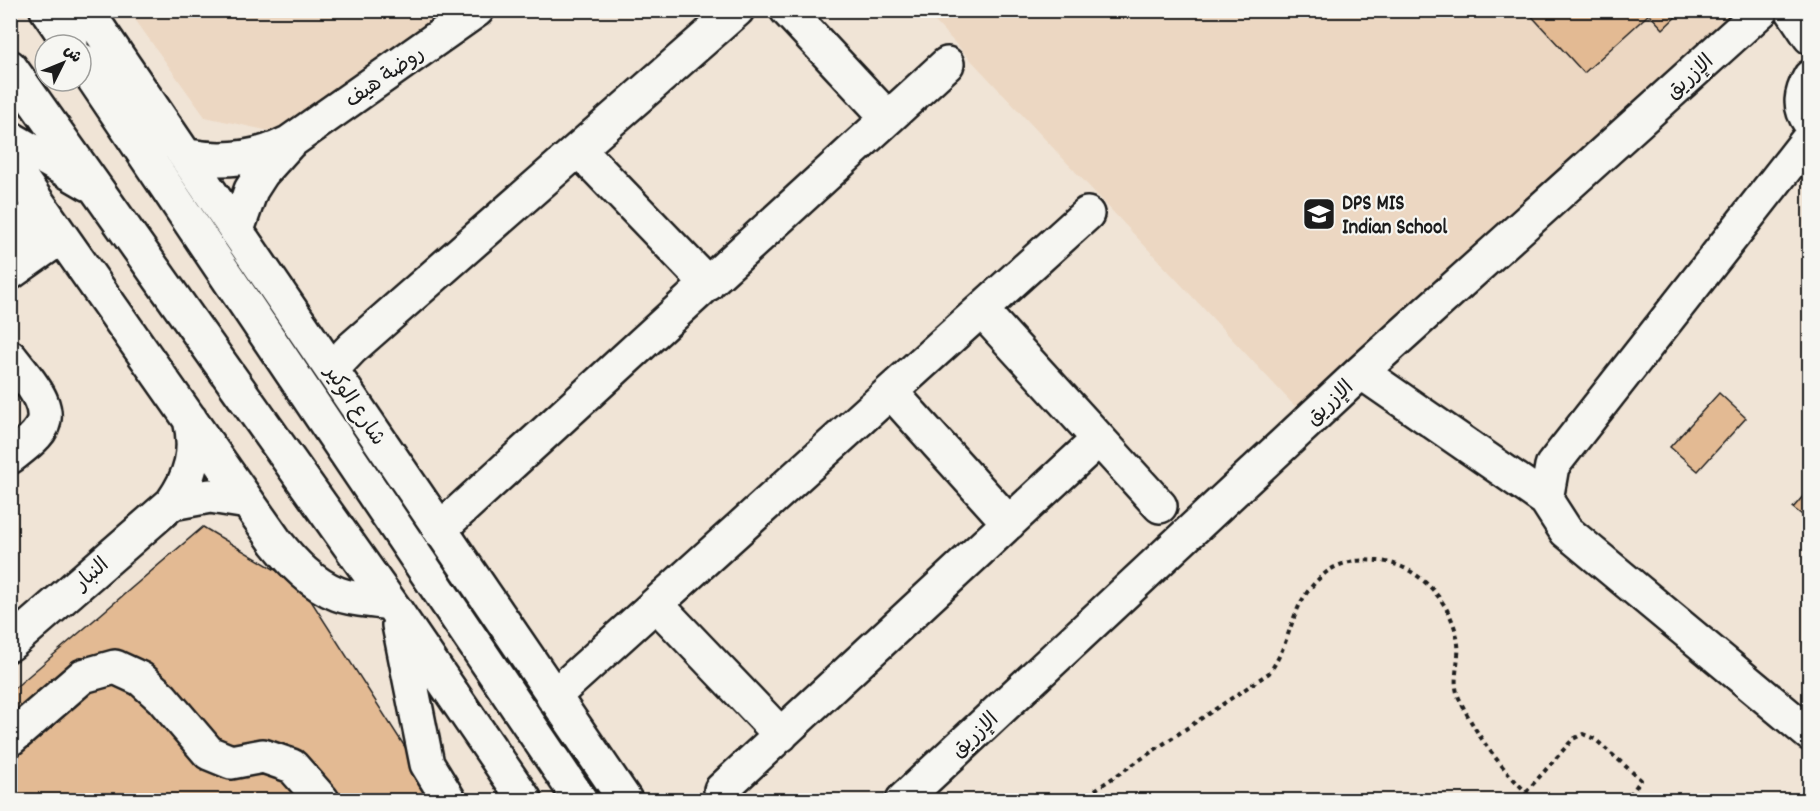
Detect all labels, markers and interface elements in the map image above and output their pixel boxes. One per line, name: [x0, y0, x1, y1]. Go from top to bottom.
north arrow: [33, 33, 93, 93]
text: ش: [58, 40, 87, 69]
street label: روضة هيف: [340, 40, 431, 117]
street label: الإزريق: [1660, 48, 1722, 108]
place label: DPS MIS Indian School: [1342, 190, 1448, 244]
school or university icon: DPS MIS Indian School: [1301, 196, 1337, 232]
street label: شارع الوكير: [315, 359, 391, 453]
street label: الإزريق: [1300, 374, 1362, 434]
street label: النبار: [68, 552, 117, 600]
street label: الإزريق: [945, 706, 1007, 766]

